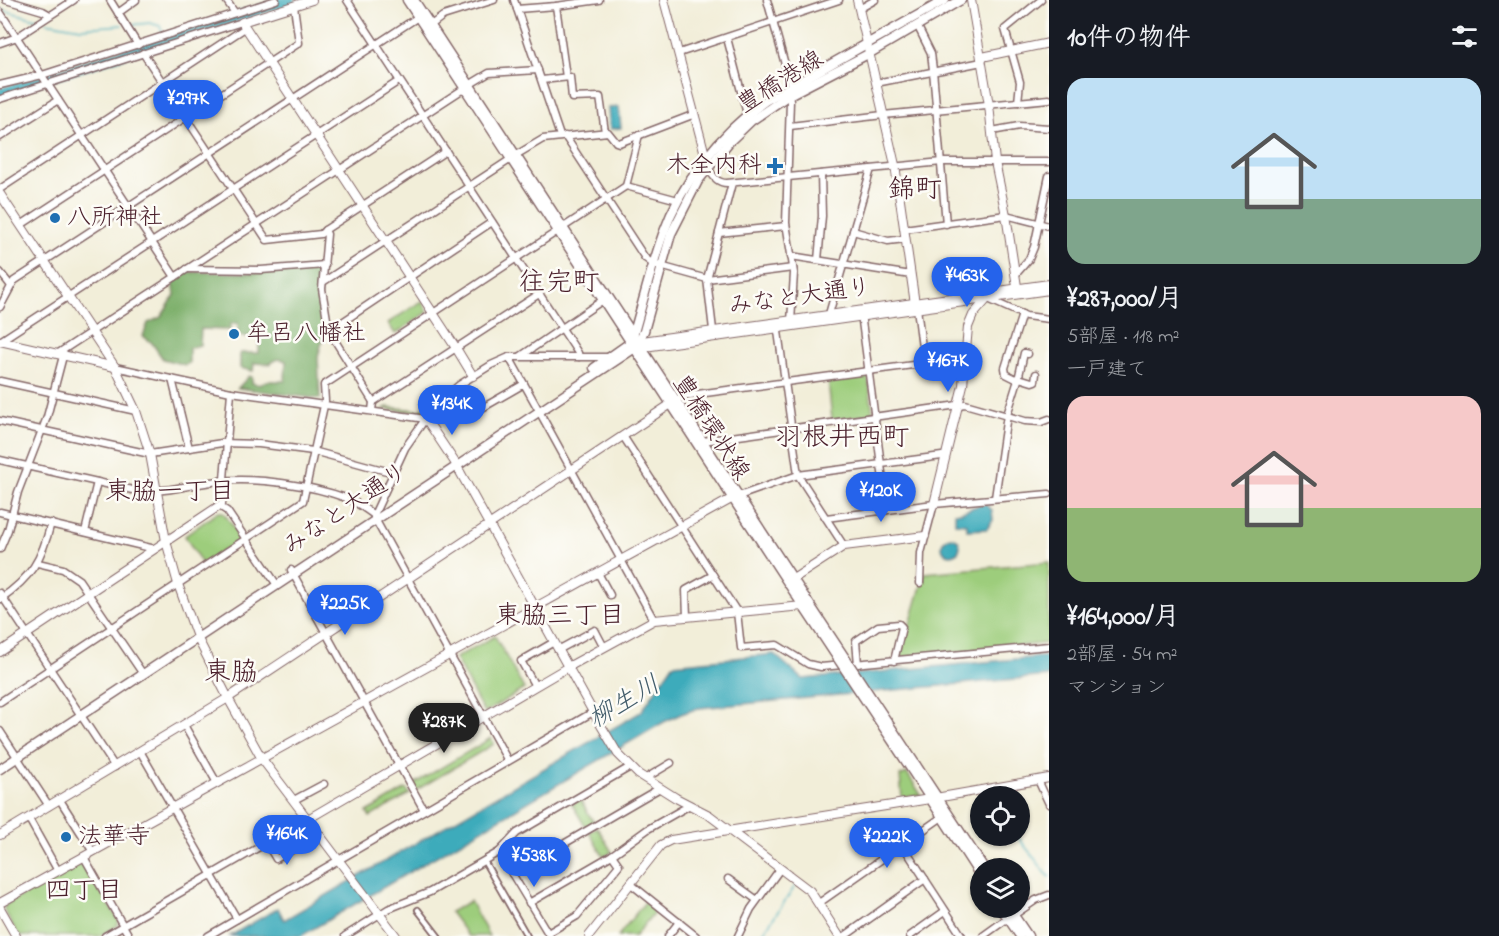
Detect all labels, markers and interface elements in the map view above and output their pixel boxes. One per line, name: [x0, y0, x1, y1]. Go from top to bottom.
text: 10件の物件: [1067, 20, 1191, 58]
icon: filters: [1448, 20, 1481, 53]
street label: 豊橋港線: [731, 43, 831, 123]
pin: ¥297K: [146, 80, 230, 131]
text: ¥297K: [167, 85, 209, 114]
icon: home: [1220, 117, 1328, 225]
place label: 木全内科: [666, 149, 762, 184]
marker: 木全内科: [766, 157, 784, 175]
district label: 錦町: [888, 171, 942, 210]
place label: 八所神社: [67, 201, 163, 236]
marker: 八所神社: [48, 211, 62, 225]
pin: ¥463K: [925, 257, 1009, 308]
text: ¥463K: [946, 262, 988, 291]
district label: 往完町: [519, 264, 600, 303]
street label: みなと大通り: [726, 271, 874, 325]
text: ¥287,000/月: [1067, 281, 1183, 319]
place label: 牟呂八幡社: [246, 317, 366, 352]
text: 5部屋 · 118 m²: [1067, 323, 1179, 352]
marker: 牟呂八幡社: [227, 327, 241, 341]
pin: ¥167K: [906, 342, 990, 393]
text: ¥167K: [928, 347, 968, 376]
text: 一戸建て: [1067, 356, 1147, 385]
street label: 豊橋環状線: [663, 368, 757, 488]
pin: ¥134K: [410, 385, 494, 436]
text: ¥134K: [432, 390, 472, 419]
district label: 羽根井西町: [775, 419, 910, 458]
icon: home: [1220, 435, 1328, 543]
street label: みなと大通り: [277, 455, 415, 565]
pin: ¥120K: [839, 472, 923, 523]
district label: 東脇一丁目: [105, 474, 235, 512]
text: ¥120K: [860, 477, 902, 506]
pin: ¥225K: [303, 585, 387, 636]
text: ¥225K: [321, 590, 369, 619]
district label: 東脇三丁目: [495, 598, 625, 636]
text: ¥164,000/月: [1067, 599, 1180, 637]
text: 2部屋 · 54 m²: [1067, 641, 1177, 670]
district label: 東脇: [204, 654, 258, 693]
water label: 柳生川: [582, 667, 668, 739]
text: マンション: [1067, 674, 1166, 703]
pin: ¥287K: [402, 703, 486, 754]
text: ¥287K: [422, 708, 466, 737]
map controls: [970, 786, 1030, 918]
button: locate: [970, 786, 1030, 846]
pin: ¥164K: [245, 815, 329, 866]
pin: ¥222K: [845, 818, 929, 869]
place label: 法華寺: [78, 820, 150, 855]
text: ¥164K: [267, 820, 307, 849]
text: ¥222K: [863, 823, 911, 852]
marker: 法華寺: [59, 830, 73, 844]
pin: ¥538K: [492, 837, 576, 888]
text: ¥538K: [512, 842, 556, 871]
button: layers: [970, 858, 1030, 918]
district label: 四丁目: [45, 873, 123, 911]

